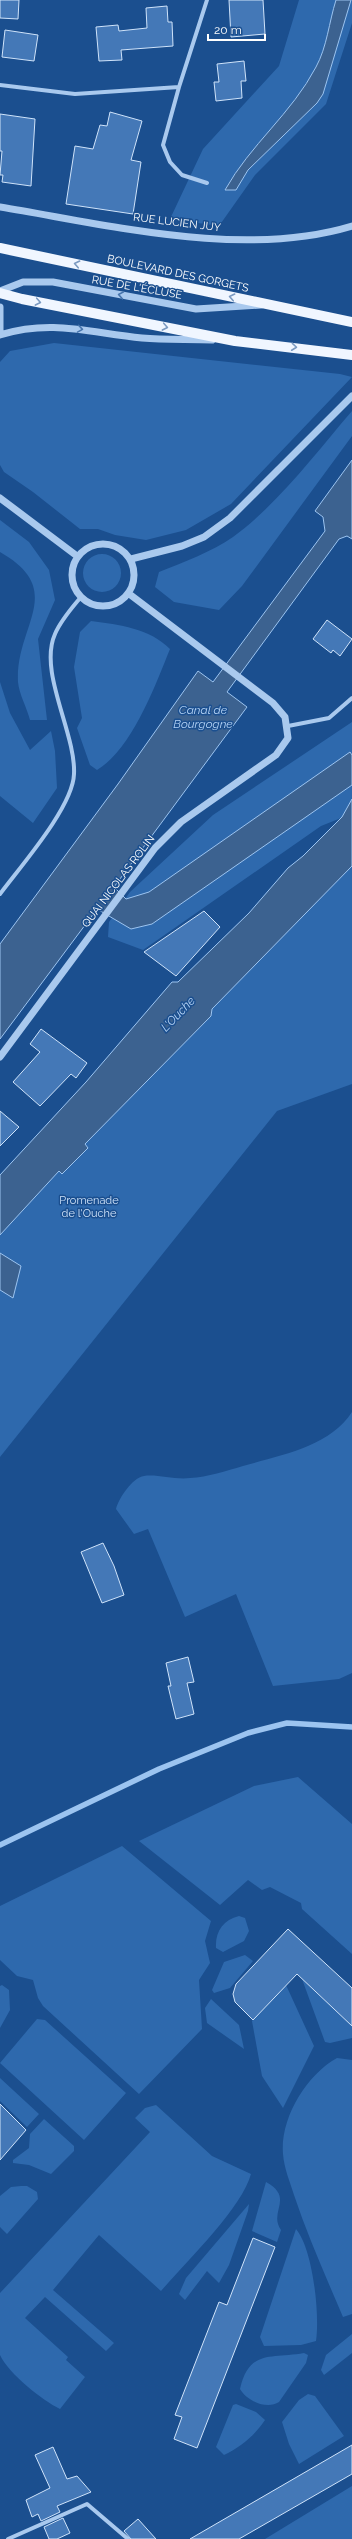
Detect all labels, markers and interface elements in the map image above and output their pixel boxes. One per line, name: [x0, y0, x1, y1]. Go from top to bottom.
scale bar: [208, 16, 265, 42]
text: 20 m: [214, 23, 242, 37]
street label: RUE LUCIEN JUY: [132, 211, 221, 234]
street label: BOULEVARD DES GORGETS: [106, 252, 250, 295]
one-way arrow: [74, 261, 80, 269]
street label: RUE DE L'ÉCLUSE: [91, 272, 184, 302]
one-way arrow: [118, 291, 124, 300]
one-way arrow: [228, 293, 235, 301]
one-way arrow: [35, 298, 41, 306]
one-way arrow: [162, 323, 168, 331]
one-way arrow: [77, 324, 83, 333]
one-way arrow: [291, 343, 297, 352]
water label: Canal de Bourgogne: [173, 703, 233, 731]
street label: QUAI NICOLAS ROLIN: [79, 832, 157, 930]
water label: L'Ouche: [158, 993, 198, 1034]
park label: Promenade de l'Ouche: [59, 1194, 119, 1220]

